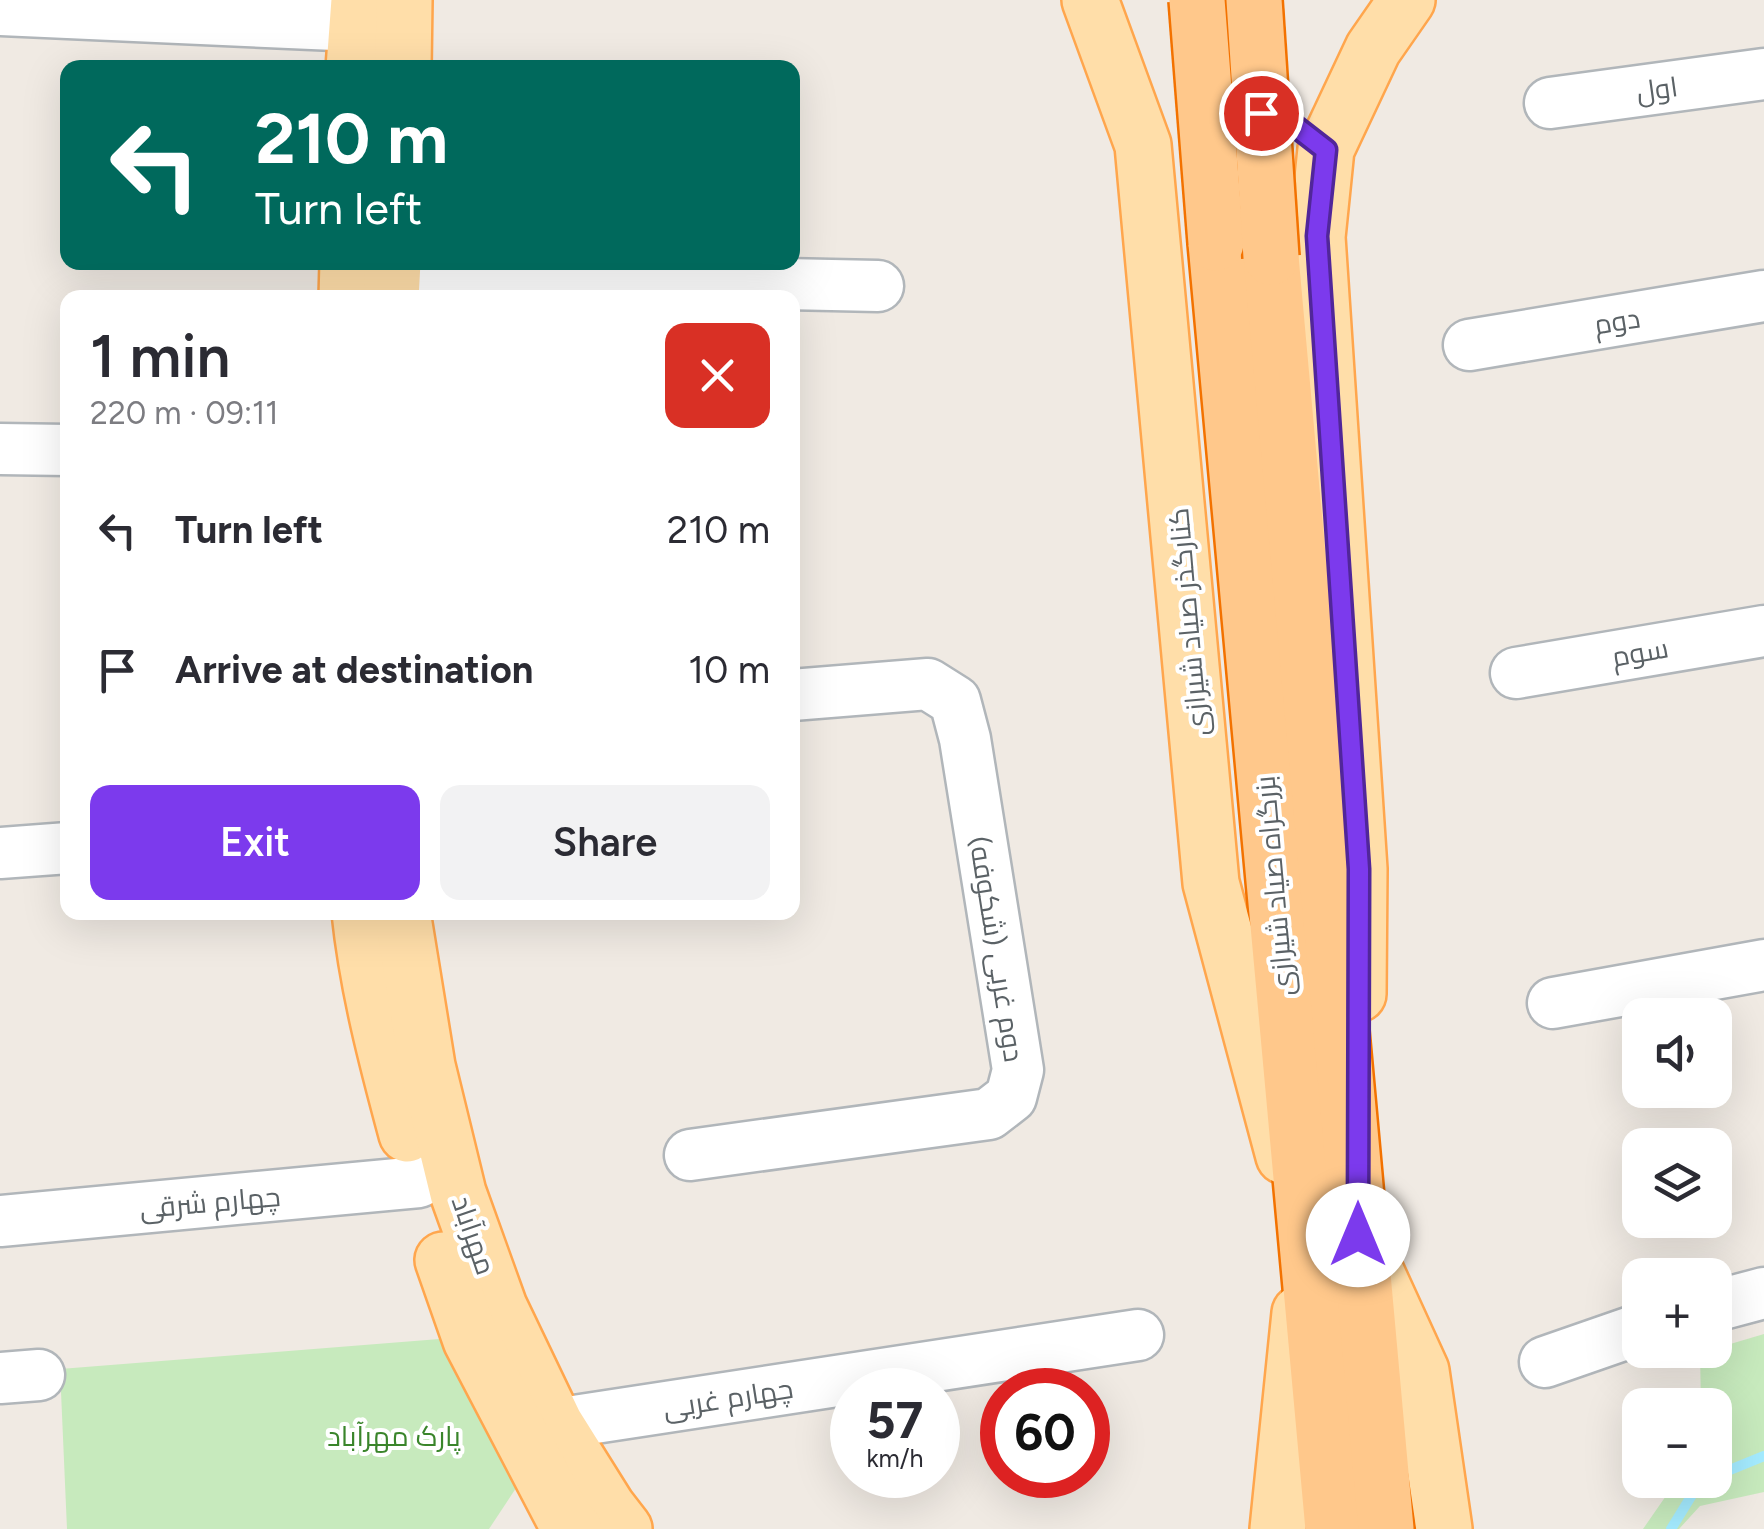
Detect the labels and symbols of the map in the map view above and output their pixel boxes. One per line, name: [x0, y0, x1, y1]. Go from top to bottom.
street label: اول: [1634, 69, 1680, 109]
pin: [1219, 71, 1304, 156]
street label: دوم: [1591, 301, 1643, 344]
street label: کنارگذر صیاد شیرازی: [1161, 506, 1215, 738]
street label: سوم: [1609, 630, 1671, 677]
street label: بزرگراه صیاد شیرازی: [1247, 774, 1301, 998]
street label: دوم غربی (شکوفه): [959, 834, 1032, 1065]
street label: چهارم شرقی: [138, 1179, 282, 1228]
position arrow: [1306, 1183, 1410, 1287]
street label: مهرآباد: [445, 1191, 503, 1279]
speed limit sign: 60: [980, 1368, 1110, 1498]
street label: چهارم غربی: [661, 1371, 796, 1428]
park label: پارک مهرآباد: [327, 1419, 461, 1455]

